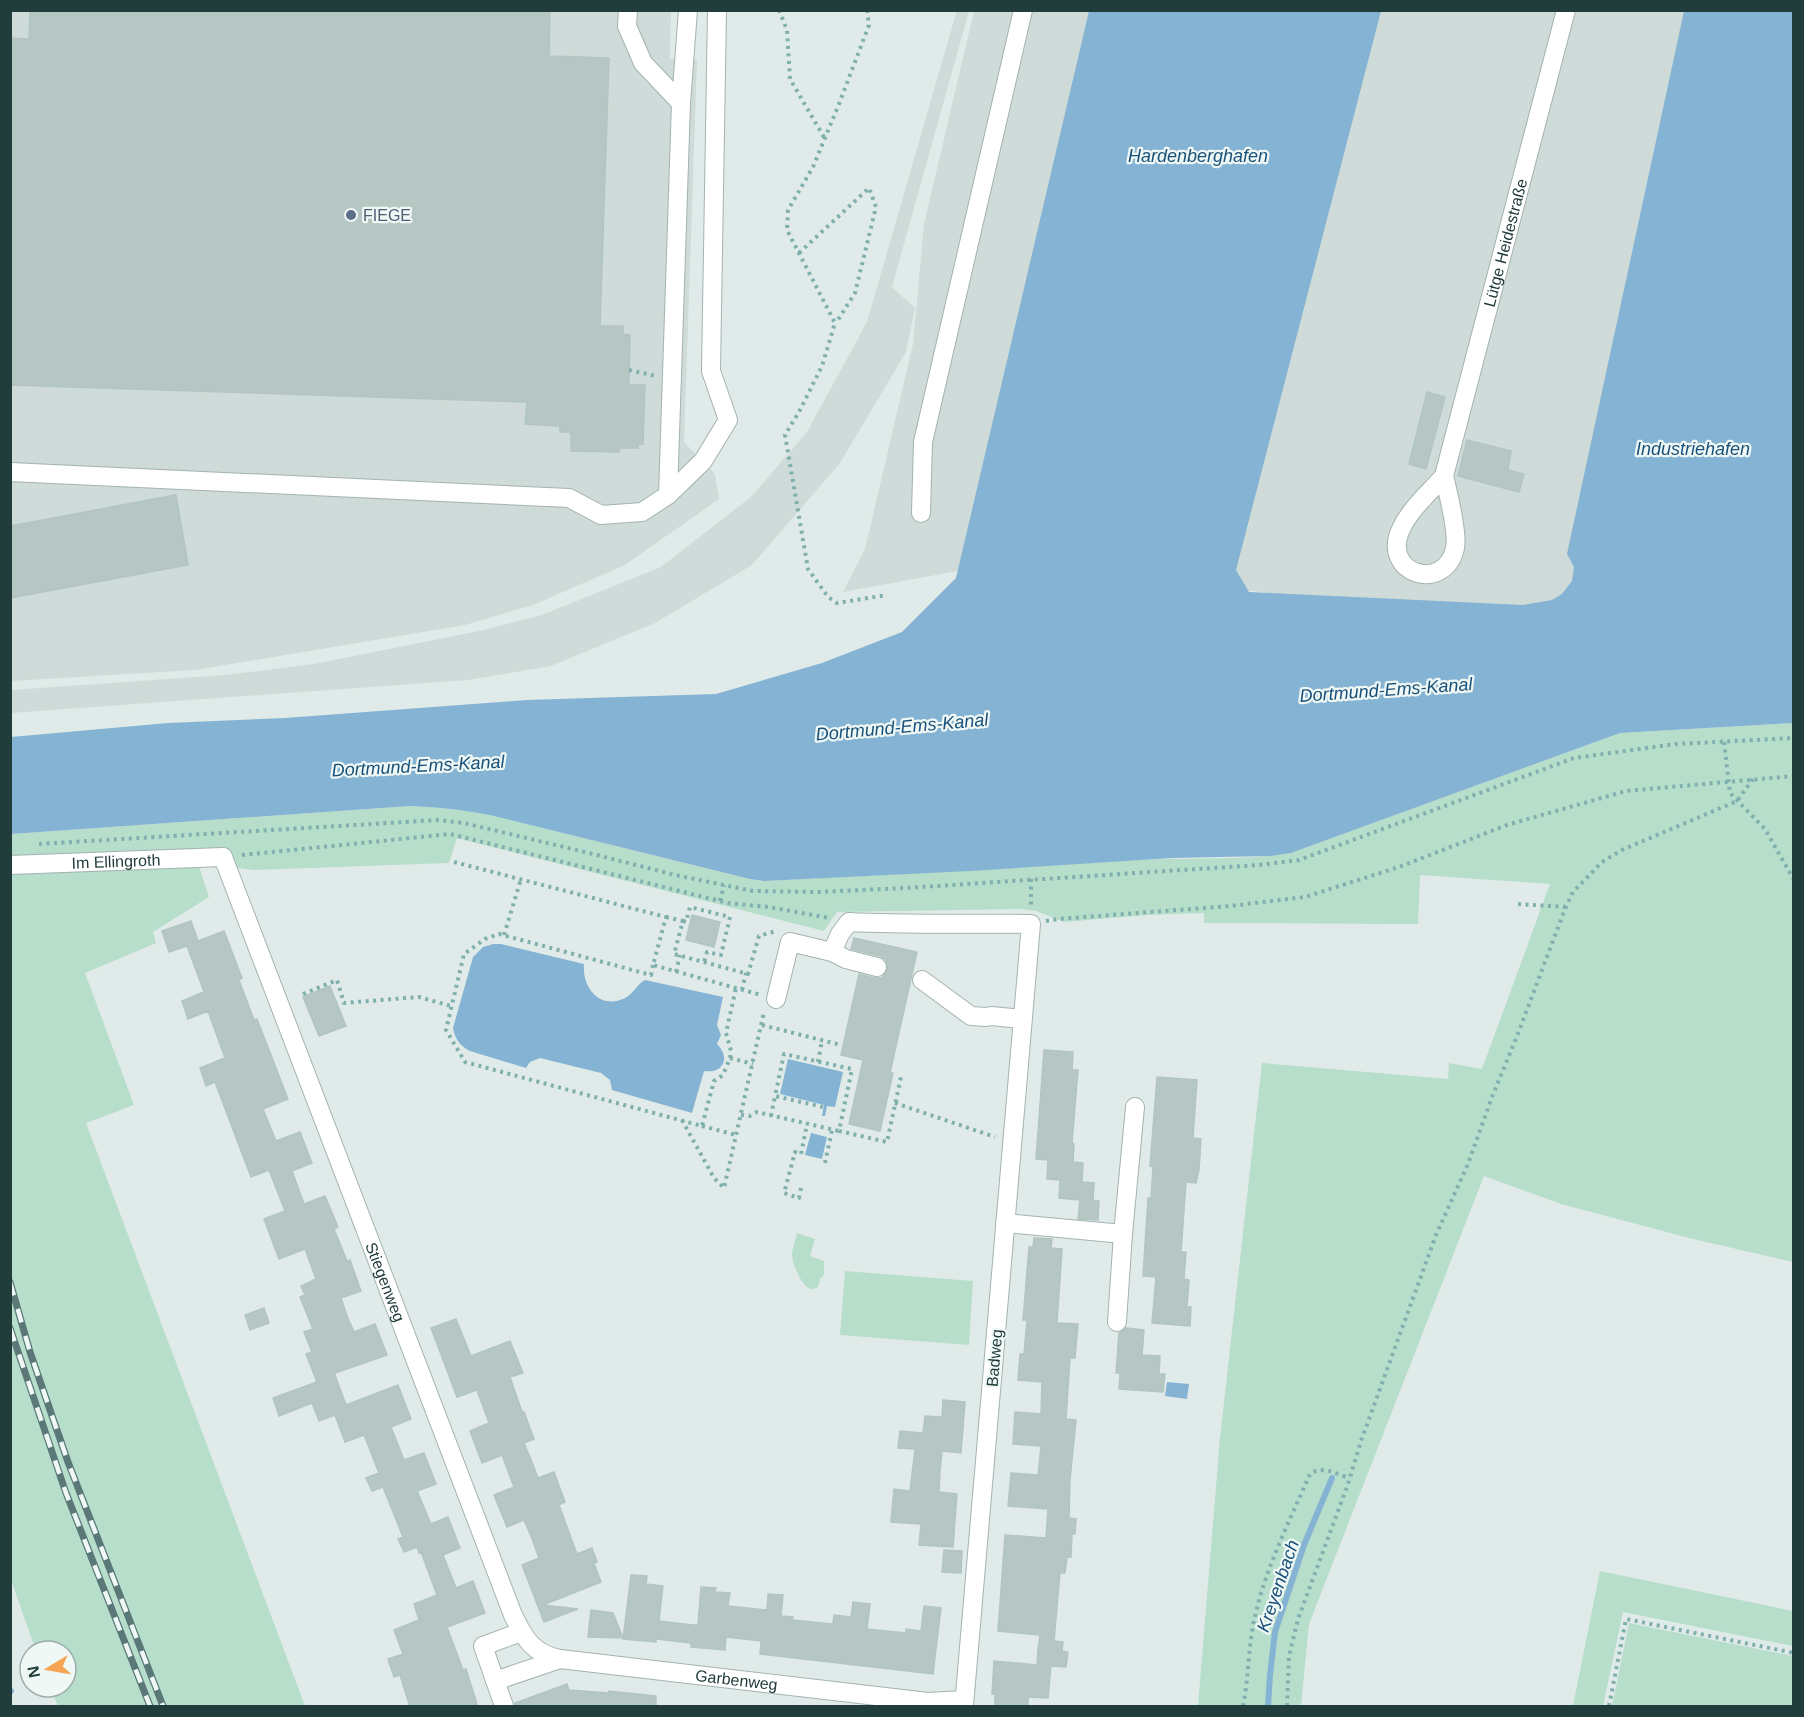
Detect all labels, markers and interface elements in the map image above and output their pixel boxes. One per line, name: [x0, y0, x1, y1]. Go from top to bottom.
water label: Hardenberghafen: [1128, 146, 1268, 166]
street label: Lütge Heidestraße: [1481, 177, 1531, 309]
place label: FIEGE: [363, 207, 411, 224]
marker: FIEGE: [344, 208, 358, 222]
water label: Industriehafen: [1636, 439, 1750, 459]
water label: Dortmund-Ems-Kanal: [1299, 674, 1474, 706]
water label: Dortmund-Ems-Kanal: [815, 709, 990, 745]
water label: Dortmund-Ems-Kanal: [331, 751, 506, 781]
street label: Im Ellingroth: [71, 851, 161, 872]
street label: Stiegenweg: [362, 1240, 408, 1324]
street label: Badweg: [984, 1328, 1005, 1388]
water label: Kreyenbach: [1253, 1537, 1303, 1635]
north arrow: [18, 1639, 78, 1699]
text: N: [24, 1664, 43, 1679]
street label: Garbenweg: [694, 1667, 779, 1693]

